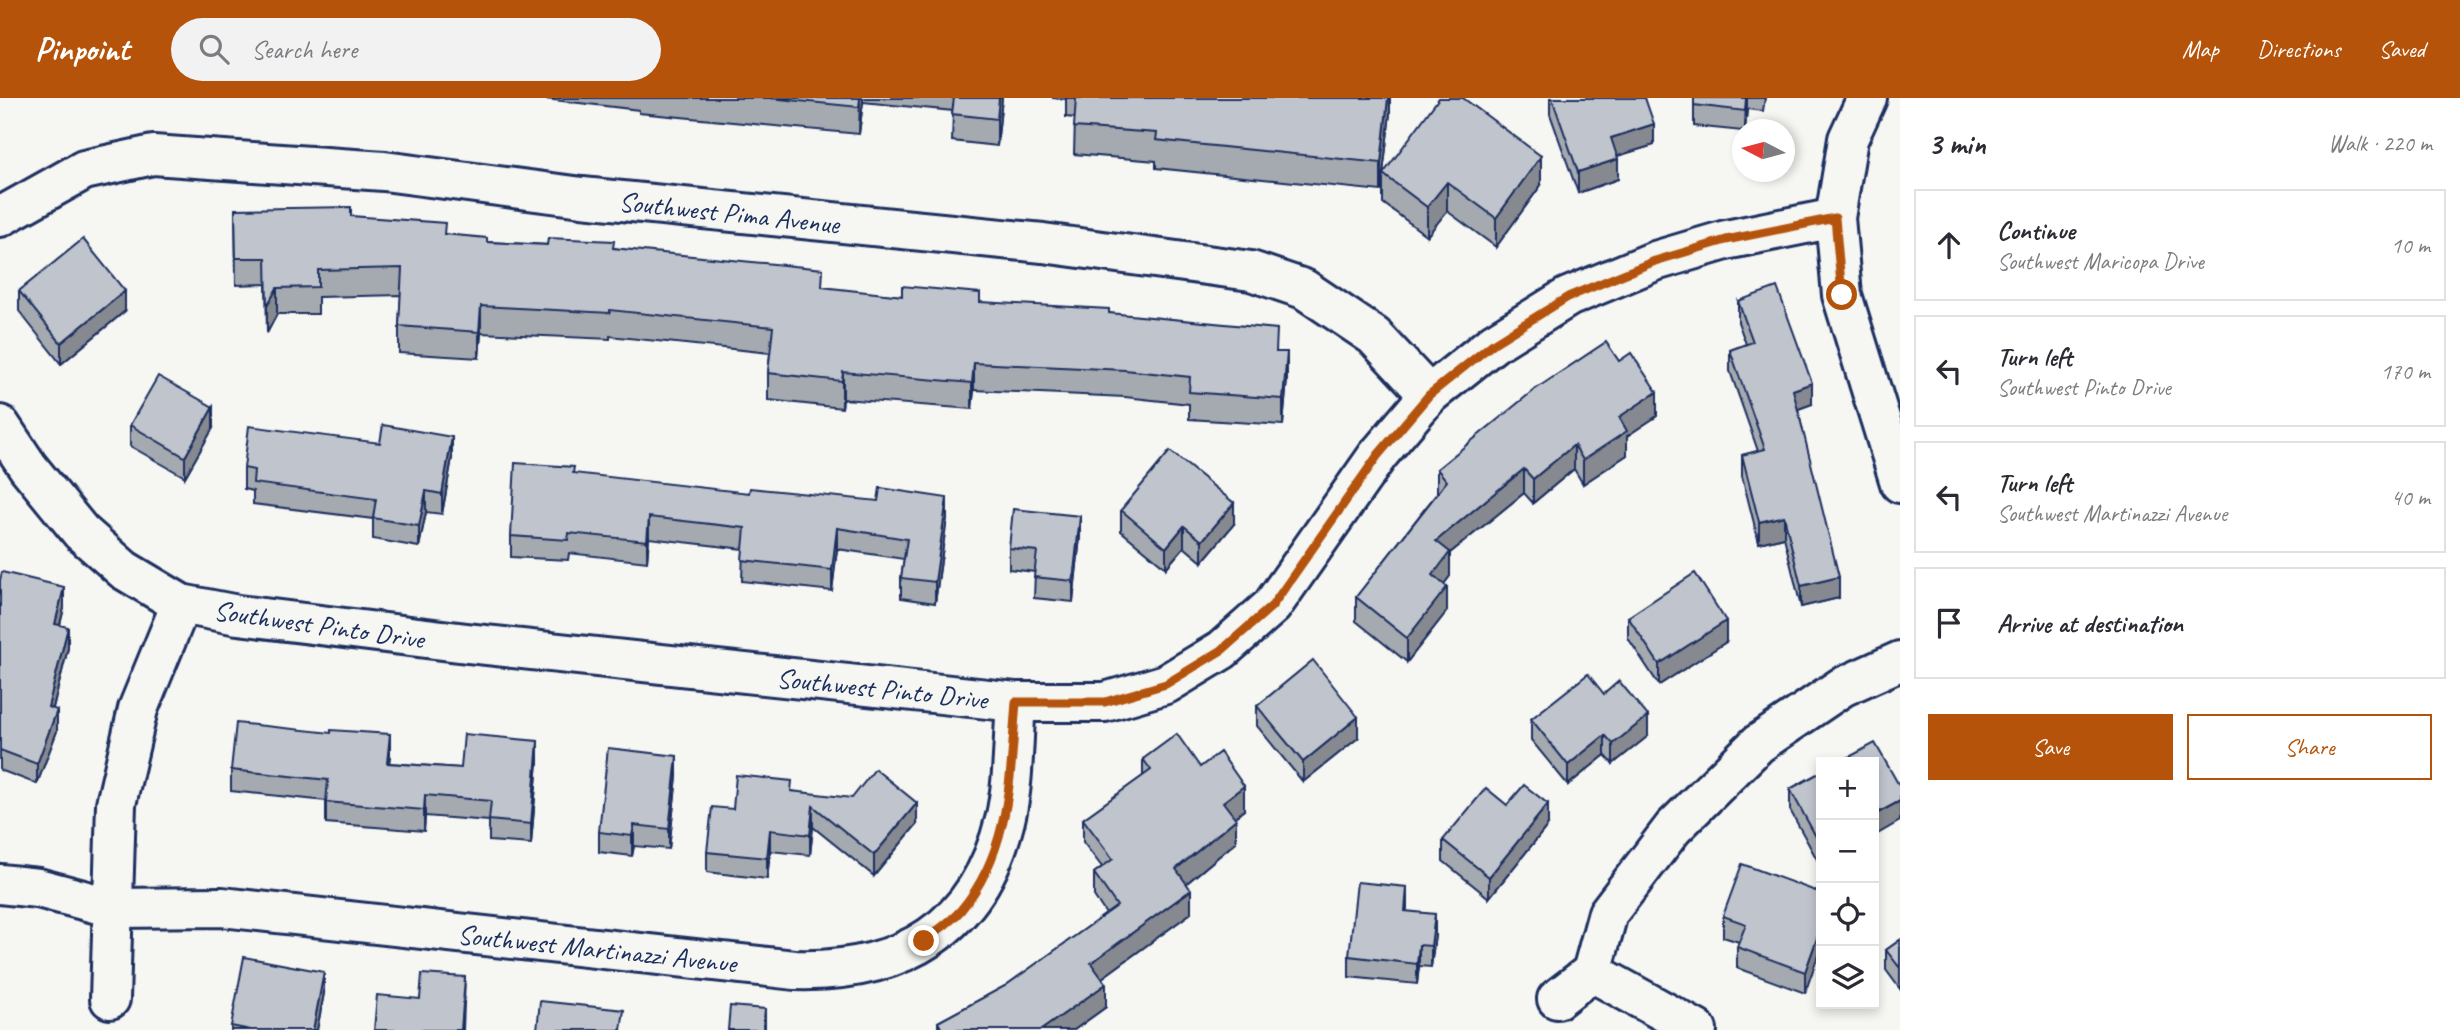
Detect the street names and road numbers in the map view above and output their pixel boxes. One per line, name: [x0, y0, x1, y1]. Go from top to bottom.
street label: Southwest Pima Avenue: [617, 184, 843, 242]
street label: Southwest Pinto Drive: [212, 592, 428, 657]
street label: Southwest Pinto Drive: [775, 660, 991, 717]
street label: Southwest Martinazzi Avenue: [456, 916, 740, 981]

